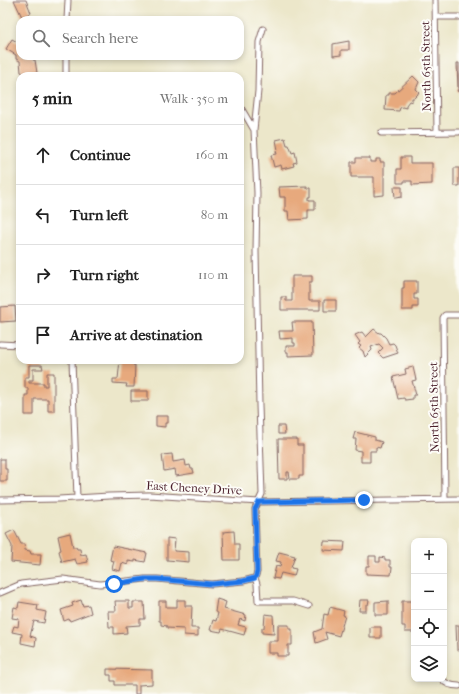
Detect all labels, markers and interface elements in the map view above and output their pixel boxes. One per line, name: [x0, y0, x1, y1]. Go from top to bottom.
search box: [16, 16, 244, 60]
street label: North 65th Street: [418, 20, 434, 111]
icon: search: [30, 27, 52, 49]
text: Search here: [62, 29, 138, 47]
text: 5 min: [32, 88, 72, 108]
text: Walk · 350 m: [160, 91, 228, 106]
icon: ahead: [32, 144, 54, 166]
text: Continue: [70, 146, 130, 164]
text: 160 m: [196, 147, 228, 162]
icon: left: [32, 204, 54, 226]
text: Turn left: [70, 206, 128, 224]
text: 80 m: [201, 207, 228, 222]
icon: right: [32, 264, 54, 286]
text: Turn right: [70, 266, 139, 284]
text: 110 m: [198, 267, 228, 282]
icon: arrive: [32, 324, 54, 346]
text: Arrive at destination: [70, 326, 202, 344]
street label: North 65th Street: [426, 361, 442, 452]
street label: East Cheney Drive: [146, 479, 242, 498]
route end: [355, 491, 373, 509]
map controls: [411, 538, 447, 682]
button: +: [411, 538, 447, 574]
button: −: [411, 574, 447, 610]
route start: [105, 575, 123, 593]
button: locate: [411, 610, 447, 646]
button: layers: [411, 646, 447, 682]

